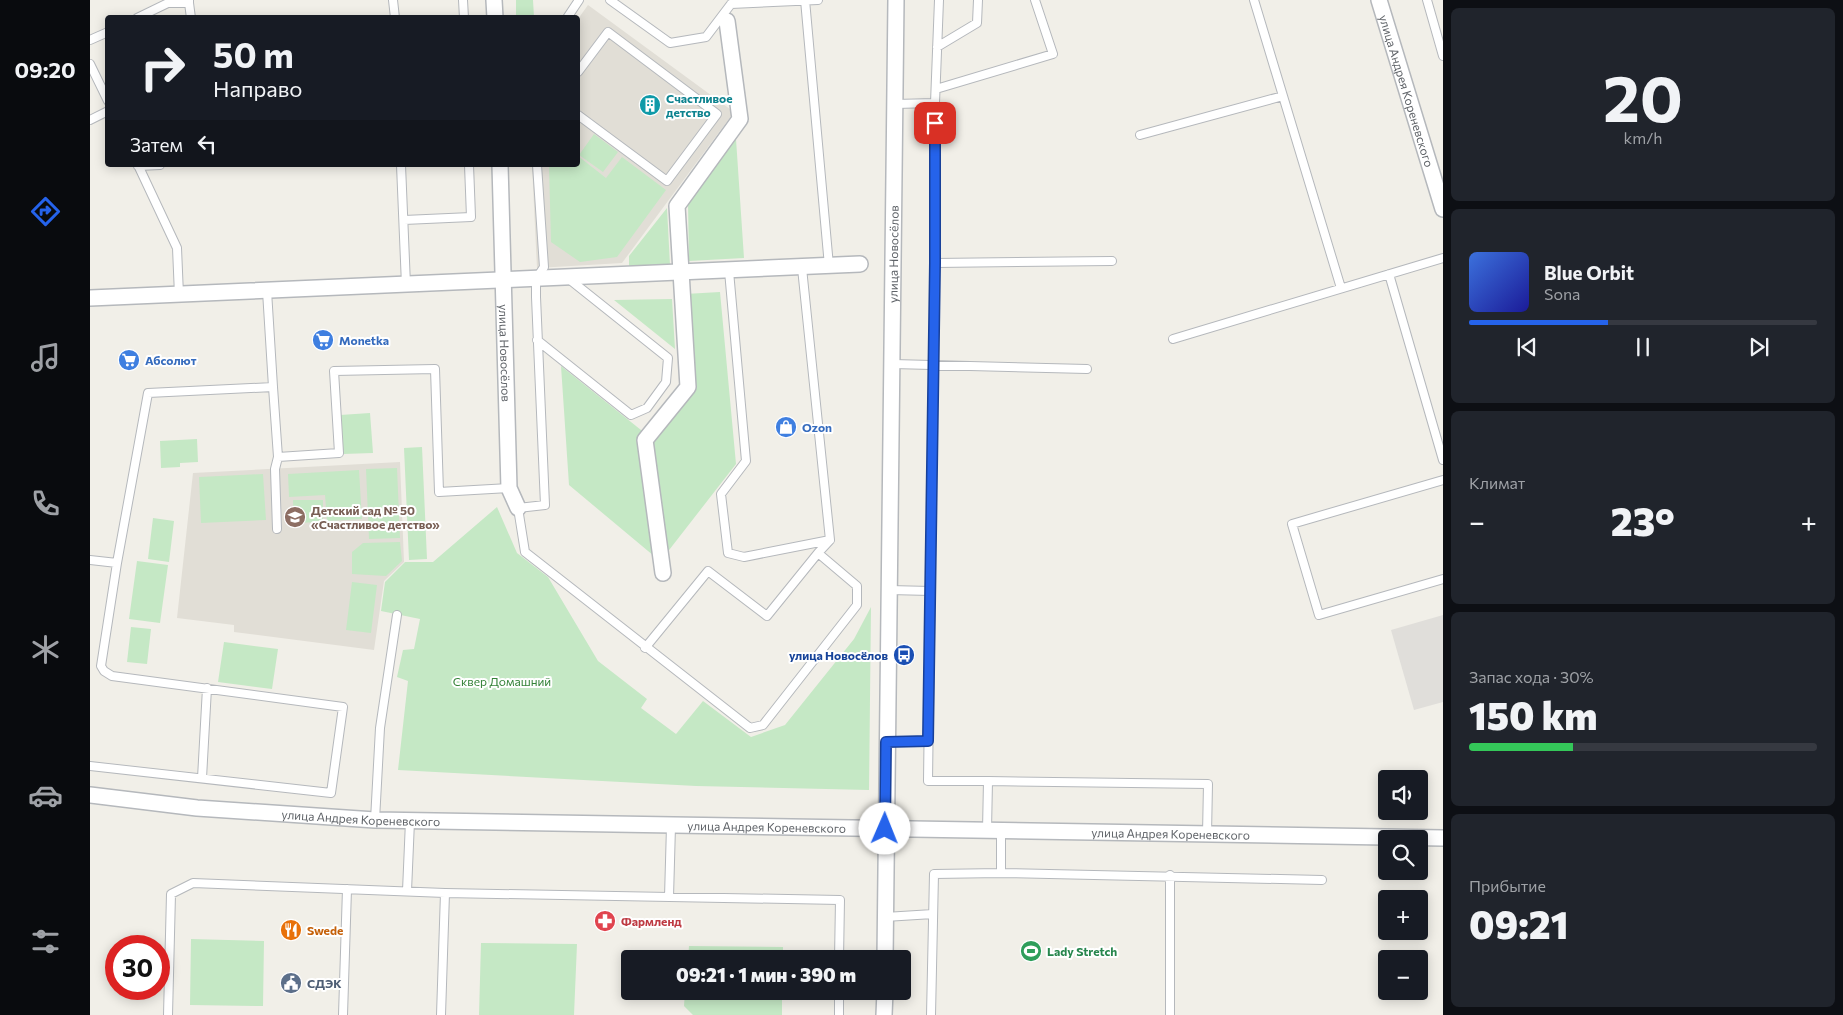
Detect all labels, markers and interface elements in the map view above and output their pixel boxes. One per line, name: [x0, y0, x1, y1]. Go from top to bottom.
street label: улица Андрея Кореневского: [1377, 13, 1437, 169]
text: 50 m: [213, 32, 294, 75]
icon: right: [130, 35, 195, 100]
text: 09:20: [14, 56, 76, 83]
text: 20: [1603, 56, 1683, 135]
text: Направо: [213, 75, 303, 102]
place label: Счастливое детство: [666, 91, 733, 119]
building icon: Счастливое детство: [638, 93, 662, 117]
pin: [914, 102, 956, 144]
icon: arrive: [921, 109, 949, 137]
text: km/h: [1624, 128, 1662, 147]
icon: left: [193, 130, 221, 158]
text: Затем: [130, 133, 183, 156]
icon: directions: [28, 194, 63, 229]
street label: улица Новосёлов: [886, 205, 901, 303]
text: Blue Orbit: [1544, 261, 1634, 284]
text: Sona: [1544, 284, 1580, 303]
street label: улица Новосёлов: [497, 304, 514, 402]
supermarket icon: Monetka: [311, 328, 335, 352]
place label: Monetka: [339, 333, 389, 347]
icon: previous: [1513, 333, 1541, 361]
icon: pause: [1629, 333, 1657, 361]
icon: next: [1745, 333, 1773, 361]
icon: music: [28, 340, 63, 375]
supermarket icon: Абсолют: [117, 348, 141, 372]
place label: Абсолют: [145, 353, 197, 367]
shop icon: Ozon: [774, 415, 798, 439]
place label: Ozon: [802, 420, 832, 434]
text: Климат: [1469, 473, 1525, 492]
icon: phone: [28, 486, 63, 521]
text: 23°: [1611, 497, 1675, 544]
place label: Детский сад № 50 «Счастливое детство»: [311, 503, 440, 531]
text: −: [1469, 504, 1485, 538]
text: +: [1801, 504, 1817, 538]
school or university icon: Детский сад № 50 «Счастливое детство»: [283, 505, 307, 529]
icon: climate: [28, 632, 63, 667]
bus stop icon: улица Новосёлов: [892, 643, 916, 667]
place label: улица Новосёлов: [789, 648, 888, 662]
text: Запас хода · 30%: [1469, 667, 1594, 686]
park label: Сквер Домашний: [453, 674, 551, 688]
text: 150 km: [1469, 691, 1598, 738]
map controls: [1378, 770, 1428, 1000]
button: sound: [1378, 770, 1428, 820]
icon: car: [28, 778, 63, 813]
position arrow: [858, 802, 910, 854]
street label: улица Андрея Кореневского: [281, 807, 440, 828]
street label: улица Андрея Кореневского: [687, 818, 846, 835]
street label: улица Андрея Кореневского: [1091, 825, 1250, 842]
button: search: [1378, 830, 1428, 880]
text: Прибытие: [1469, 876, 1546, 895]
button: +: [1378, 890, 1428, 940]
text: 09:21: [1469, 900, 1568, 947]
pharmacy icon: Фармленд: [593, 909, 617, 933]
place label: Фармленд: [621, 914, 682, 928]
restaurant icon: Swede: [279, 918, 303, 942]
place label: Swede: [307, 923, 343, 937]
icon: filters: [28, 924, 63, 959]
speed limit sign: 30: [105, 935, 170, 1000]
sports icon: Lady Stretch: [1019, 939, 1043, 963]
place label: Lady Stretch: [1047, 944, 1117, 958]
button: −: [1378, 950, 1428, 1000]
text: 09:21 · 1 мин · 390 m: [676, 963, 856, 986]
public building icon: СДЭК: [279, 971, 303, 995]
place label: СДЭК: [307, 976, 342, 990]

